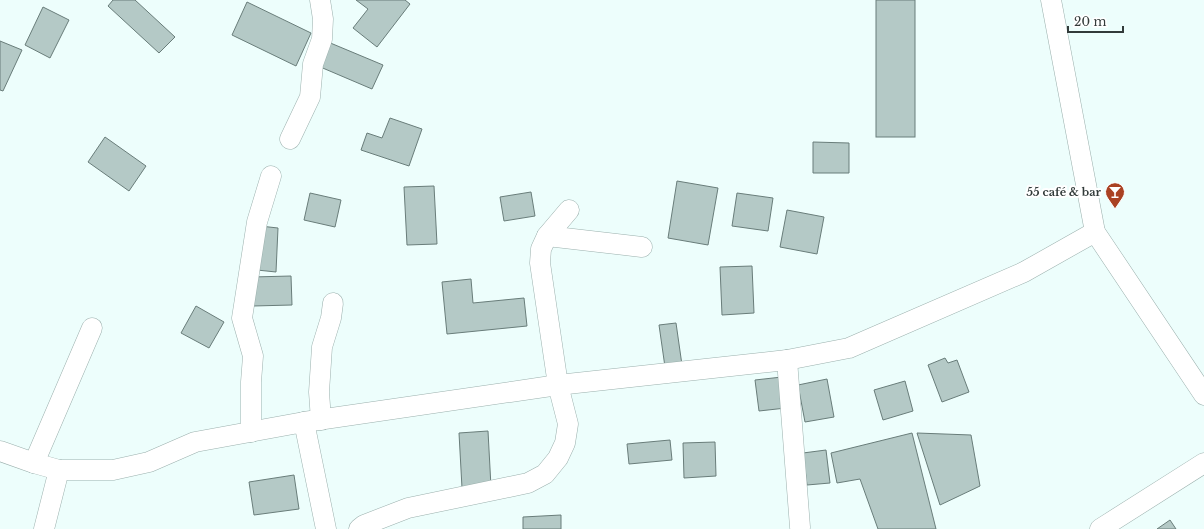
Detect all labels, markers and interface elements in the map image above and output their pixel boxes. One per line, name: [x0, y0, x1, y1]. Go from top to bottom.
scale bar: [1068, 8, 1123, 34]
text: 20 m: [1074, 14, 1106, 29]
bar icon: 55 café & bar: [1104, 181, 1126, 209]
place label: 55 café & bar: [1026, 185, 1102, 199]

